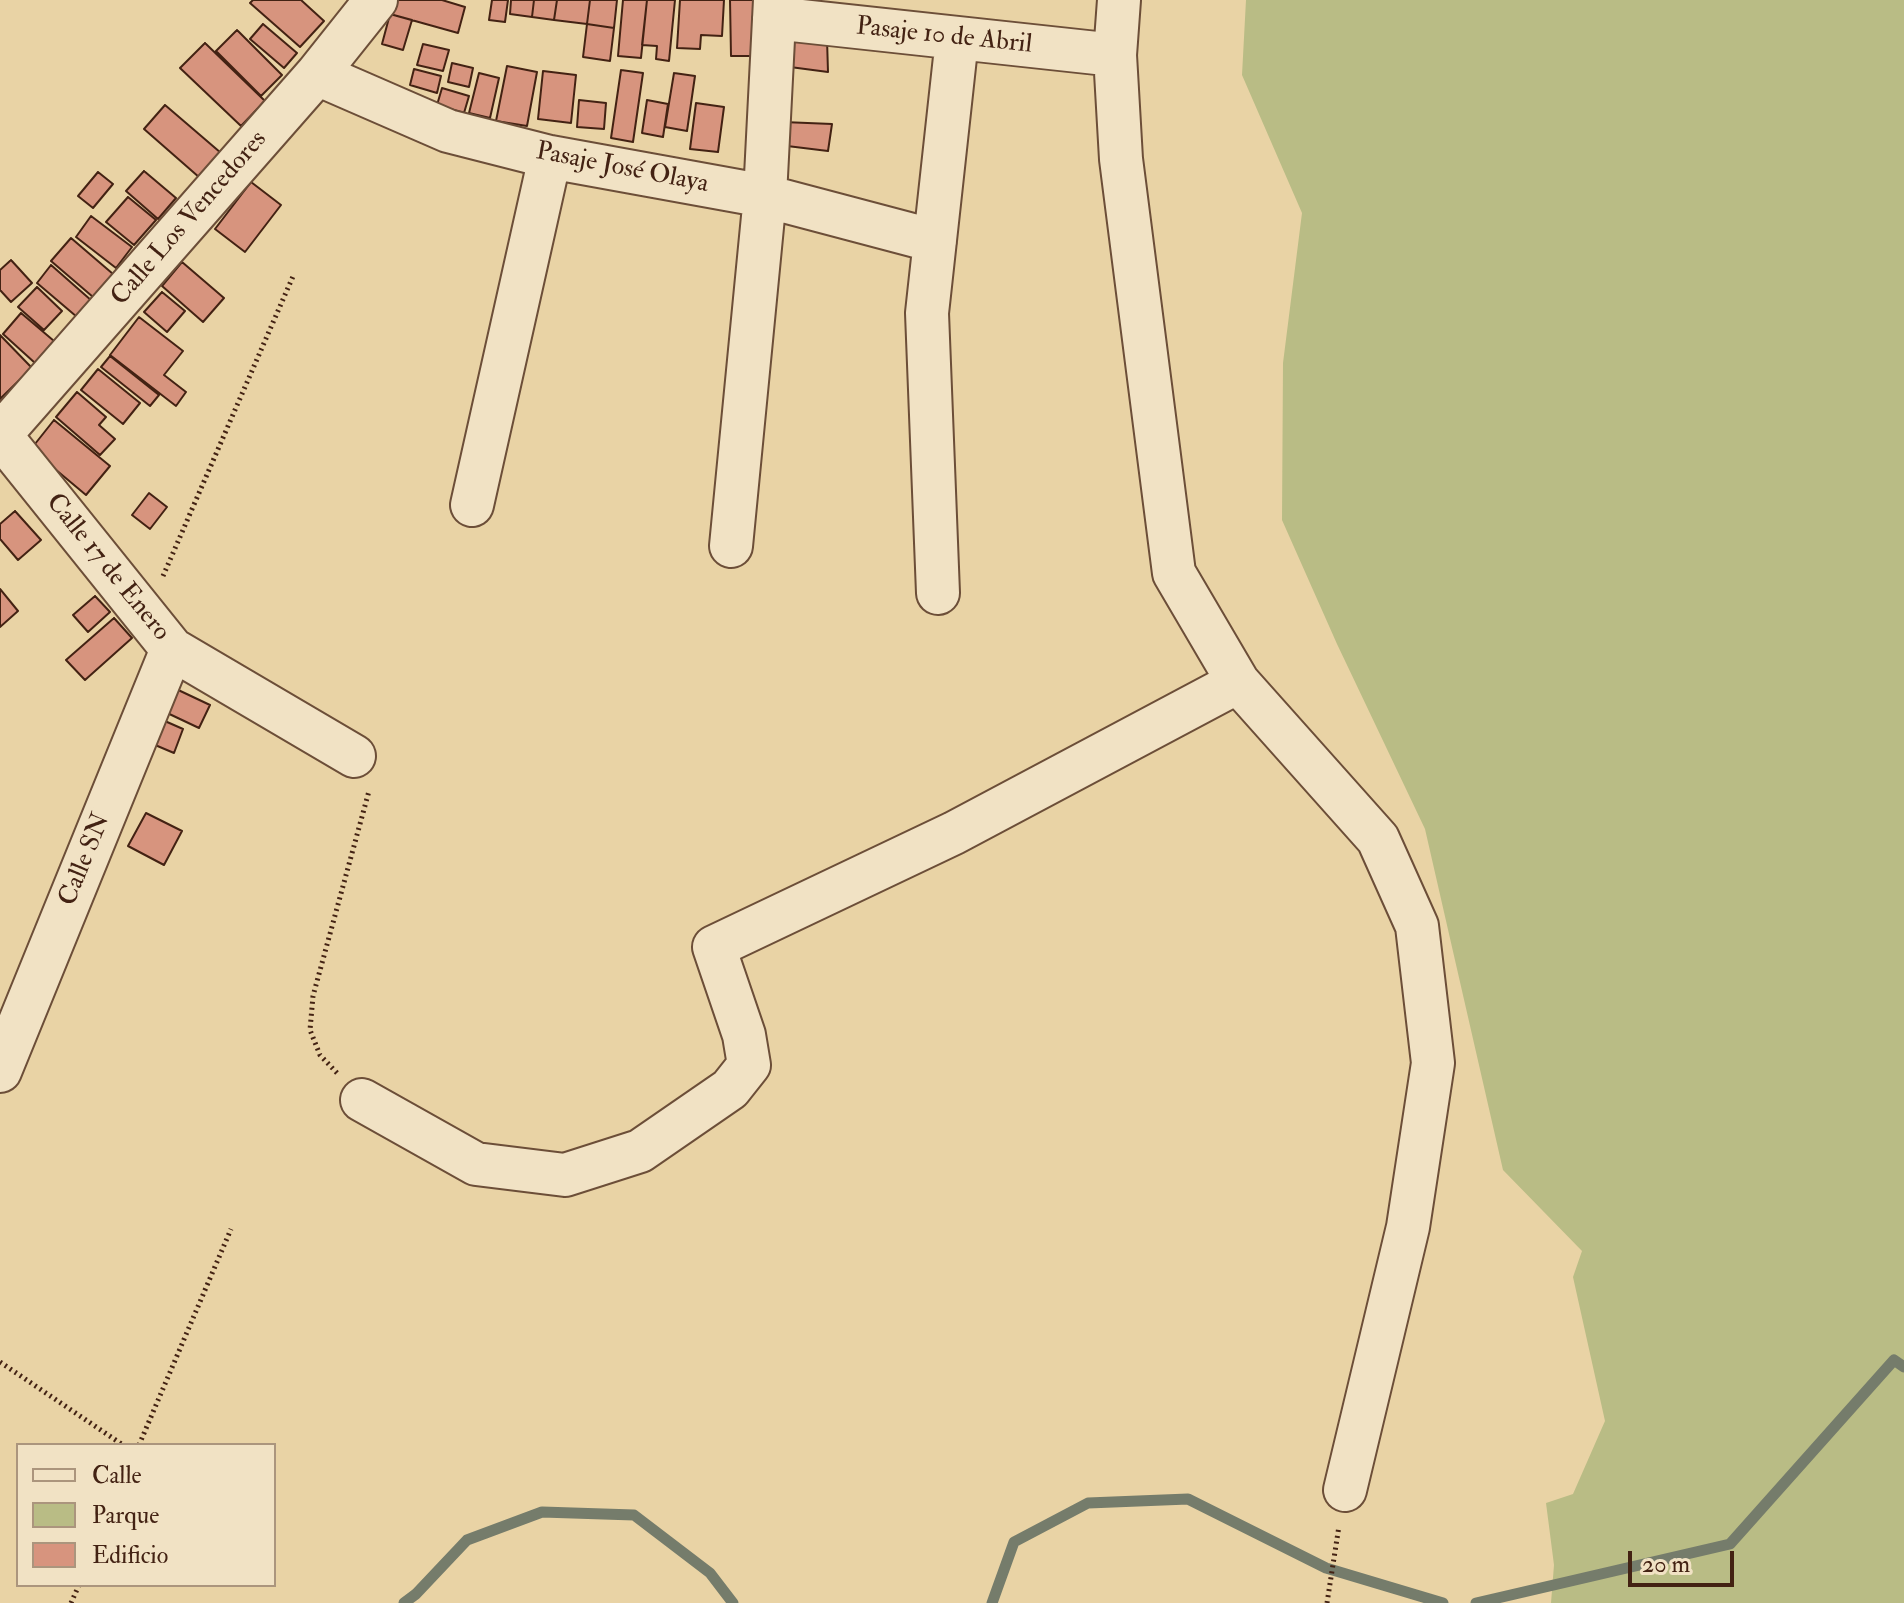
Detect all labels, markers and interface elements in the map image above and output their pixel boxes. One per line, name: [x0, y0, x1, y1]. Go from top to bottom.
street label: Pasaje 10 de Abril: [854, 12, 1034, 62]
street label: Calle Los Vencedores: [106, 125, 274, 313]
street label: Pasaje José Olaya: [533, 137, 711, 201]
street label: Calle 17 de Enero: [38, 488, 176, 648]
street label: Calle SN: [53, 809, 119, 911]
legend: [16, 1443, 276, 1587]
text: Calle: [92, 1460, 142, 1491]
text: Parque: [92, 1500, 159, 1531]
scale bar: [1632, 1535, 1738, 1585]
text: Edificio: [92, 1540, 168, 1571]
text: 20 m: [1642, 1549, 1690, 1580]

